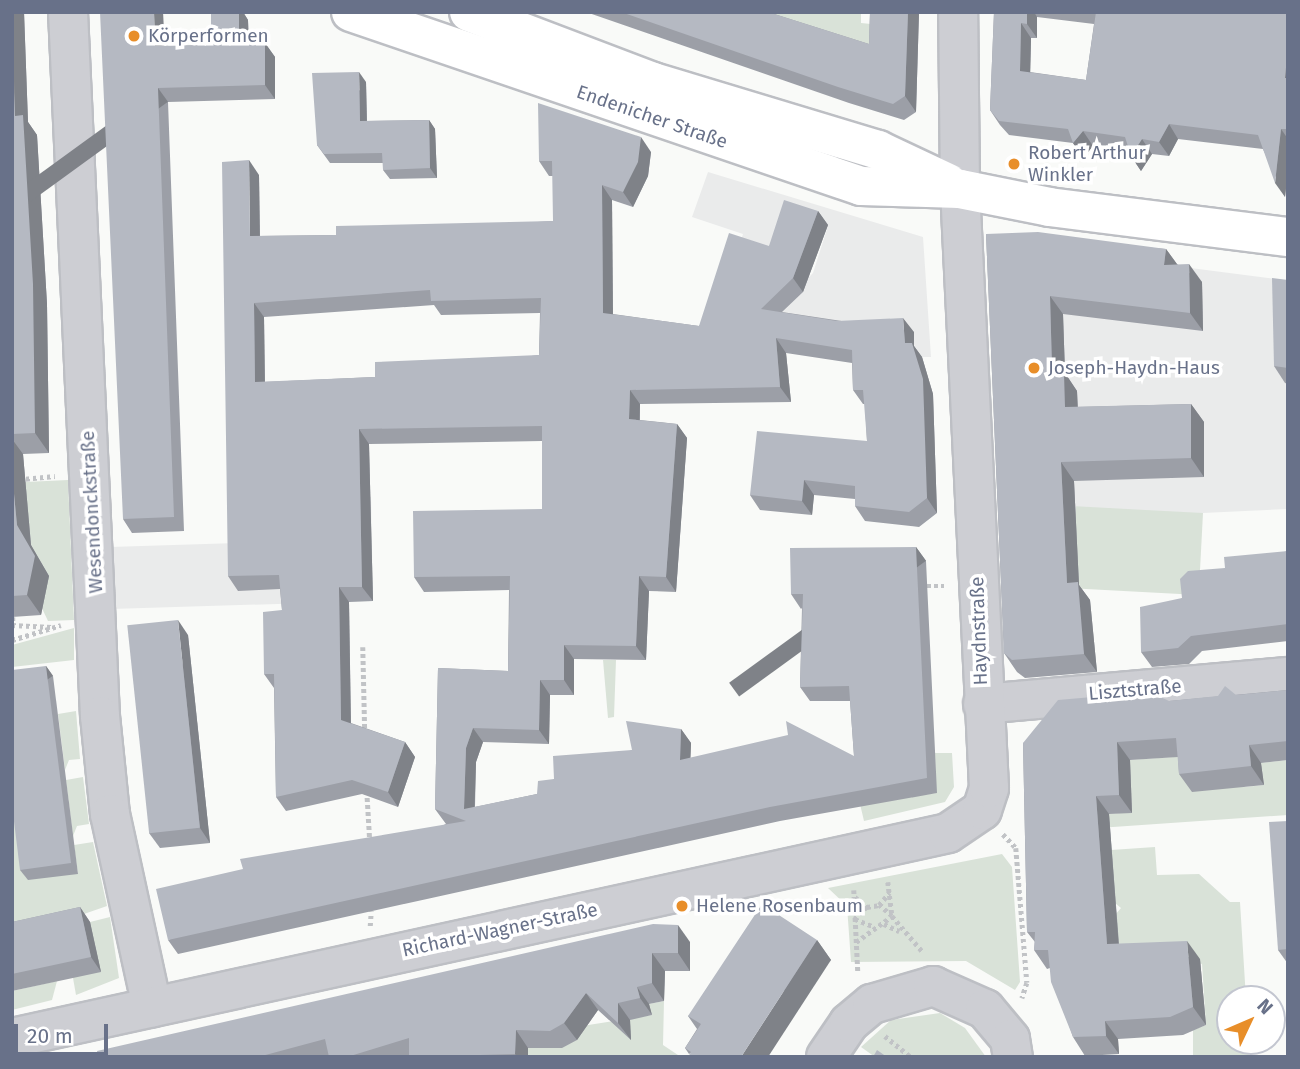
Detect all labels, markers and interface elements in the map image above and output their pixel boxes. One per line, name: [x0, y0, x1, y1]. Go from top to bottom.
place label: Körperformen: [148, 25, 269, 47]
marker: Körperformen: [126, 28, 142, 44]
street label: Endenicher Straße: [574, 80, 730, 154]
place label: Robert Arthur Winkler: [1028, 142, 1146, 186]
marker: Robert Arthur Winkler: [1006, 156, 1022, 172]
place label: Joseph-Haydn-Haus: [1048, 357, 1220, 379]
marker: Joseph-Haydn-Haus: [1026, 360, 1042, 376]
street label: Wesendonckstraße: [76, 430, 108, 594]
street label: Haydnstraße: [966, 576, 992, 686]
street label: Lisztstraße: [1088, 675, 1182, 705]
place label: Helene Rosenbaum: [696, 895, 863, 917]
street label: Richard-Wagner-Straße: [400, 898, 600, 962]
marker: Helene Rosenbaum: [674, 898, 690, 914]
north arrow: [1216, 985, 1286, 1055]
text: N: [1252, 994, 1278, 1019]
scale bar: [18, 1010, 112, 1054]
text: 20 m: [27, 1023, 73, 1049]

